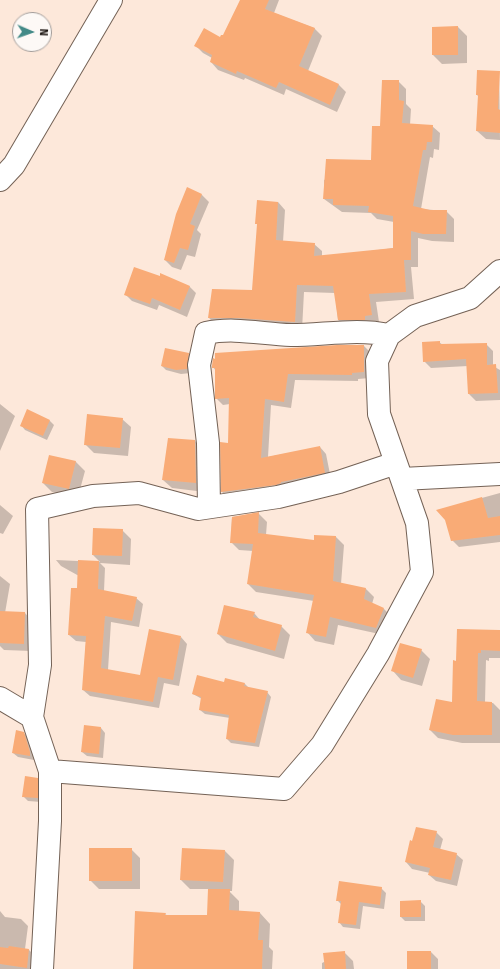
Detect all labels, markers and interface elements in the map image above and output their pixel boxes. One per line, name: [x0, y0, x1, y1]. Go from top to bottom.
north arrow: [12, 12, 52, 52]
text: N: [37, 29, 50, 36]

